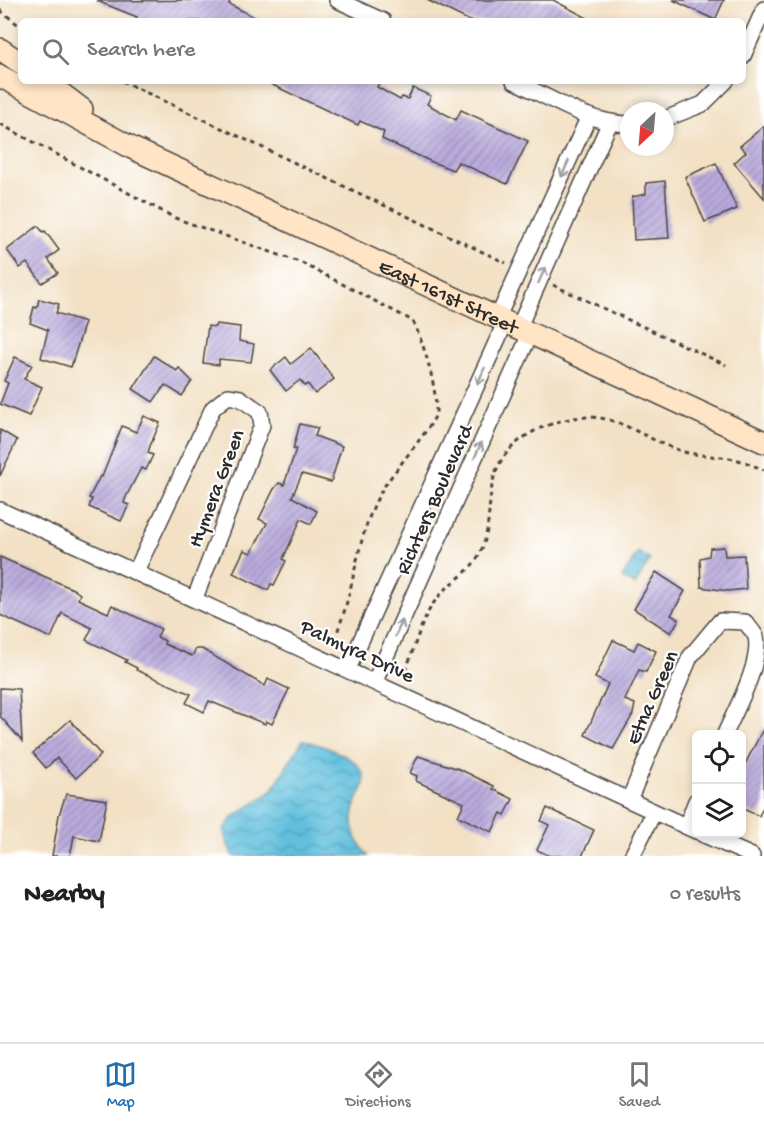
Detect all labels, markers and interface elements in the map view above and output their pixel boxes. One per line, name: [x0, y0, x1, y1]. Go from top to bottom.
search box: [18, 18, 746, 84]
icon: search: [39, 35, 72, 68]
text: Search here: [87, 38, 195, 64]
north arrow: [620, 102, 674, 156]
one-way arrow: [559, 159, 570, 178]
street label: East 161st Street: [374, 255, 523, 343]
one-way arrow: [537, 267, 548, 285]
one-way arrow: [474, 367, 485, 385]
street label: Richters Boulevard: [392, 420, 481, 579]
street label: Hymera Green: [184, 427, 252, 552]
one-way arrow: [474, 441, 485, 459]
street label: Palmyra Drive: [295, 615, 419, 691]
one-way arrow: [394, 619, 405, 637]
street label: Etna Green: [622, 647, 686, 749]
map controls: [692, 730, 746, 838]
button: locate: [692, 730, 746, 784]
button: layers: [692, 784, 746, 838]
text: Nearby: [24, 880, 105, 911]
text: 0 results: [670, 884, 740, 907]
tab: Map: [104, 1058, 137, 1113]
tab: Directions: [345, 1058, 411, 1113]
tab: Saved: [619, 1058, 660, 1113]

